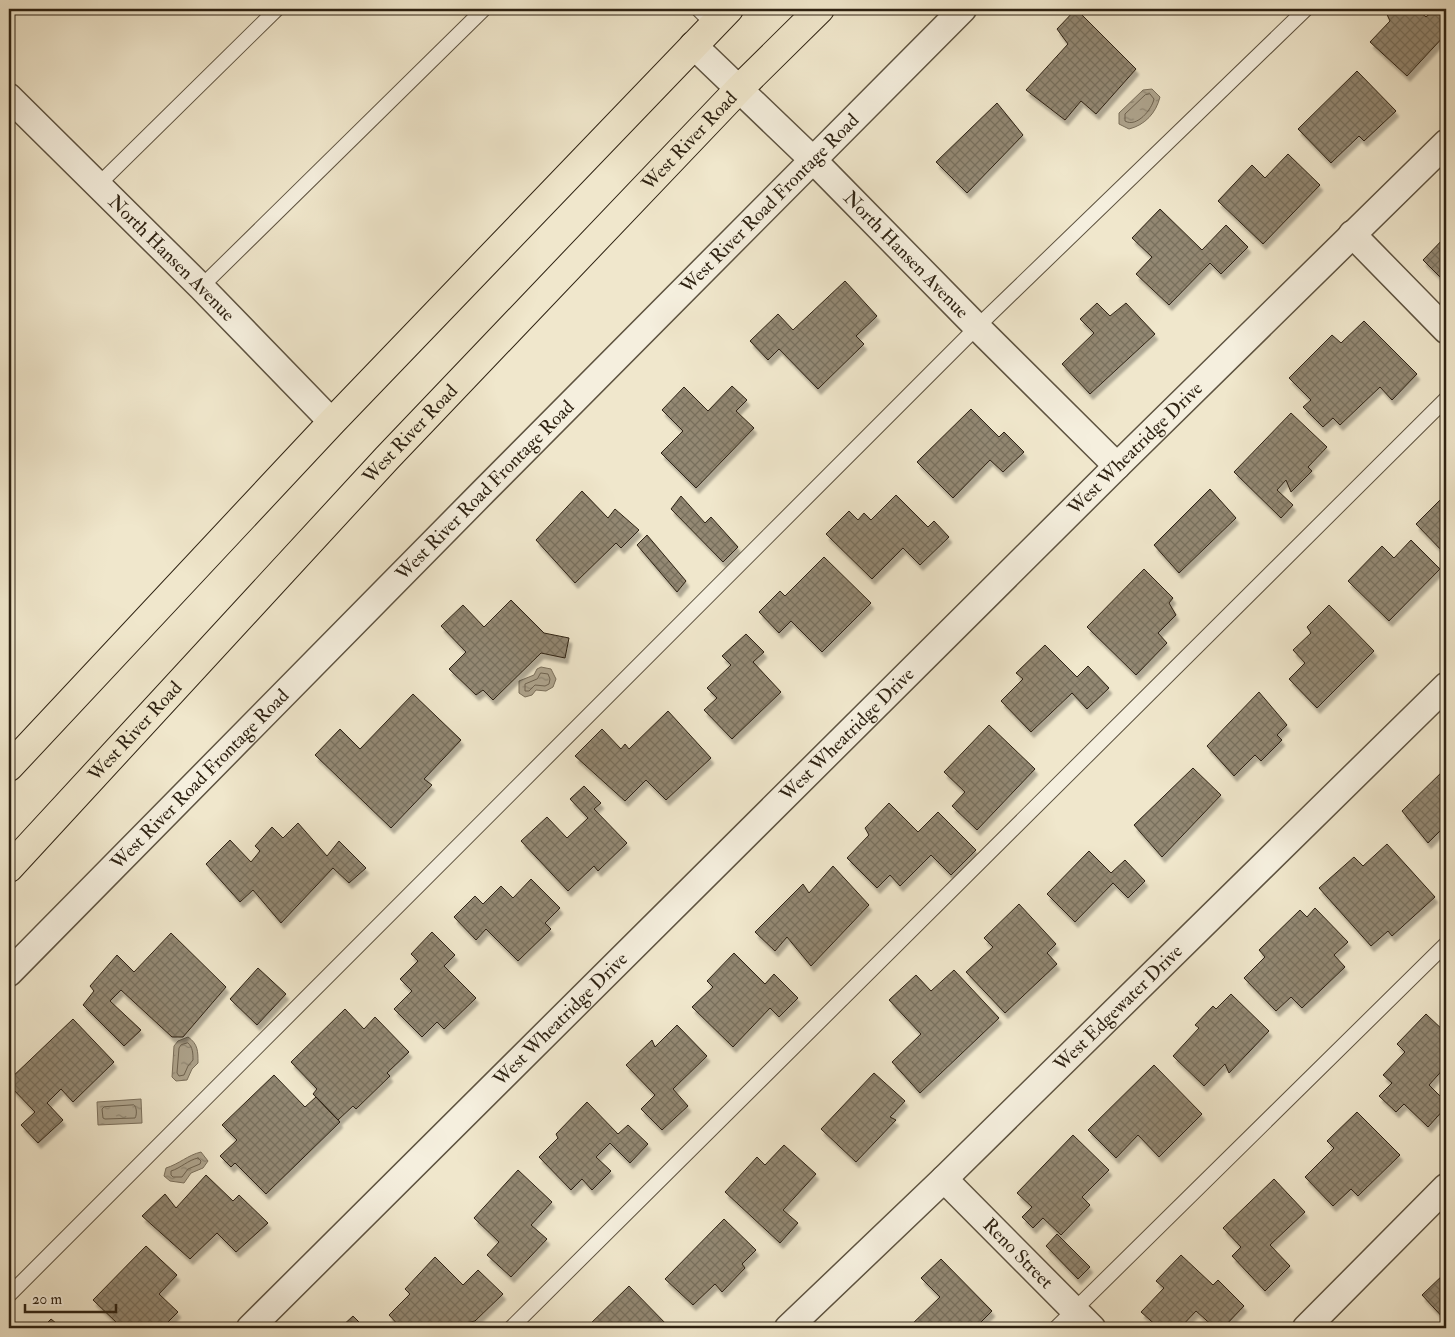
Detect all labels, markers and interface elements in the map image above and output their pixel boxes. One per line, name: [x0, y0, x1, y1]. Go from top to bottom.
street label: West River Road: [636, 86, 743, 196]
street label: West River Road Frontage Road: [674, 108, 865, 299]
street label: North Hansen Avenue: [838, 186, 974, 324]
street label: North Hansen Avenue: [103, 190, 240, 327]
street label: West Wheatridge Drive: [1062, 377, 1208, 521]
street label: West River Road: [357, 379, 463, 489]
street label: West River Road Frontage Road: [390, 395, 580, 586]
street label: West Wheatridge Drive: [774, 662, 919, 807]
street label: West River Road: [82, 676, 188, 787]
street label: West River Road Frontage Road: [105, 683, 295, 875]
street label: West Edgewater Drive: [1048, 939, 1188, 1077]
street label: West Wheatridge Drive: [488, 947, 633, 1092]
street label: Reno Street: [978, 1213, 1058, 1294]
scale bar: [25, 1282, 116, 1314]
text: 20 m: [32, 1290, 62, 1309]

